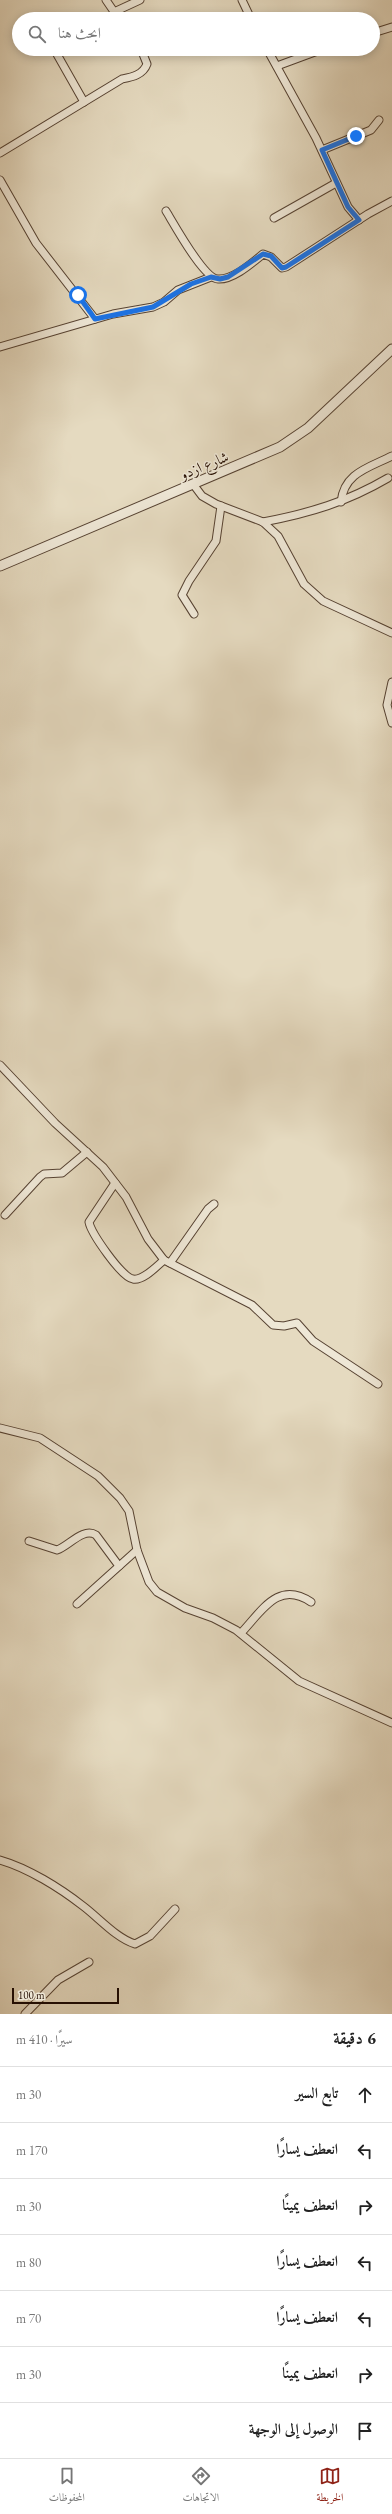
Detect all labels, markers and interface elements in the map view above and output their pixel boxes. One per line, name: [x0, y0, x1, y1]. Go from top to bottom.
search box: [12, 12, 380, 56]
icon: search: [26, 23, 48, 45]
text: ابحث هنا: [58, 23, 101, 42]
route end: [347, 127, 365, 145]
route start: [69, 286, 87, 304]
street label: شارع ازدو: [175, 447, 233, 488]
scale bar: [12, 1986, 119, 2005]
text: 100 m: [18, 1988, 45, 2002]
text: 6 دقيقة: [333, 2027, 376, 2049]
text: سيرًا · 410 m: [16, 2031, 73, 2048]
text: تابع السير: [295, 2083, 338, 2102]
icon: ahead: [354, 2084, 376, 2106]
text: 30 m: [16, 2086, 41, 2103]
text: انعطف يسارًا: [276, 2139, 338, 2158]
icon: left: [354, 2140, 376, 2162]
text: 170 m: [16, 2142, 47, 2159]
text: انعطف يمينًا: [282, 2195, 338, 2214]
icon: right: [354, 2196, 376, 2218]
text: 30 m: [16, 2198, 41, 2215]
text: انعطف يسارًا: [276, 2251, 338, 2270]
icon: left: [354, 2252, 376, 2274]
text: 80 m: [16, 2254, 41, 2271]
text: انعطف يسارًا: [276, 2307, 338, 2326]
icon: left: [354, 2308, 376, 2330]
text: 70 m: [16, 2310, 41, 2327]
text: انعطف يمينًا: [282, 2363, 338, 2382]
icon: right: [354, 2364, 376, 2386]
text: 30 m: [16, 2366, 41, 2383]
text: الوصول إلى الوجهة: [249, 2419, 338, 2438]
icon: arrive: [354, 2420, 376, 2442]
tab: المحفوظات: [49, 2465, 85, 2508]
tab: الاتجاهات: [182, 2465, 219, 2508]
tab: الخريطة: [317, 2465, 343, 2508]

